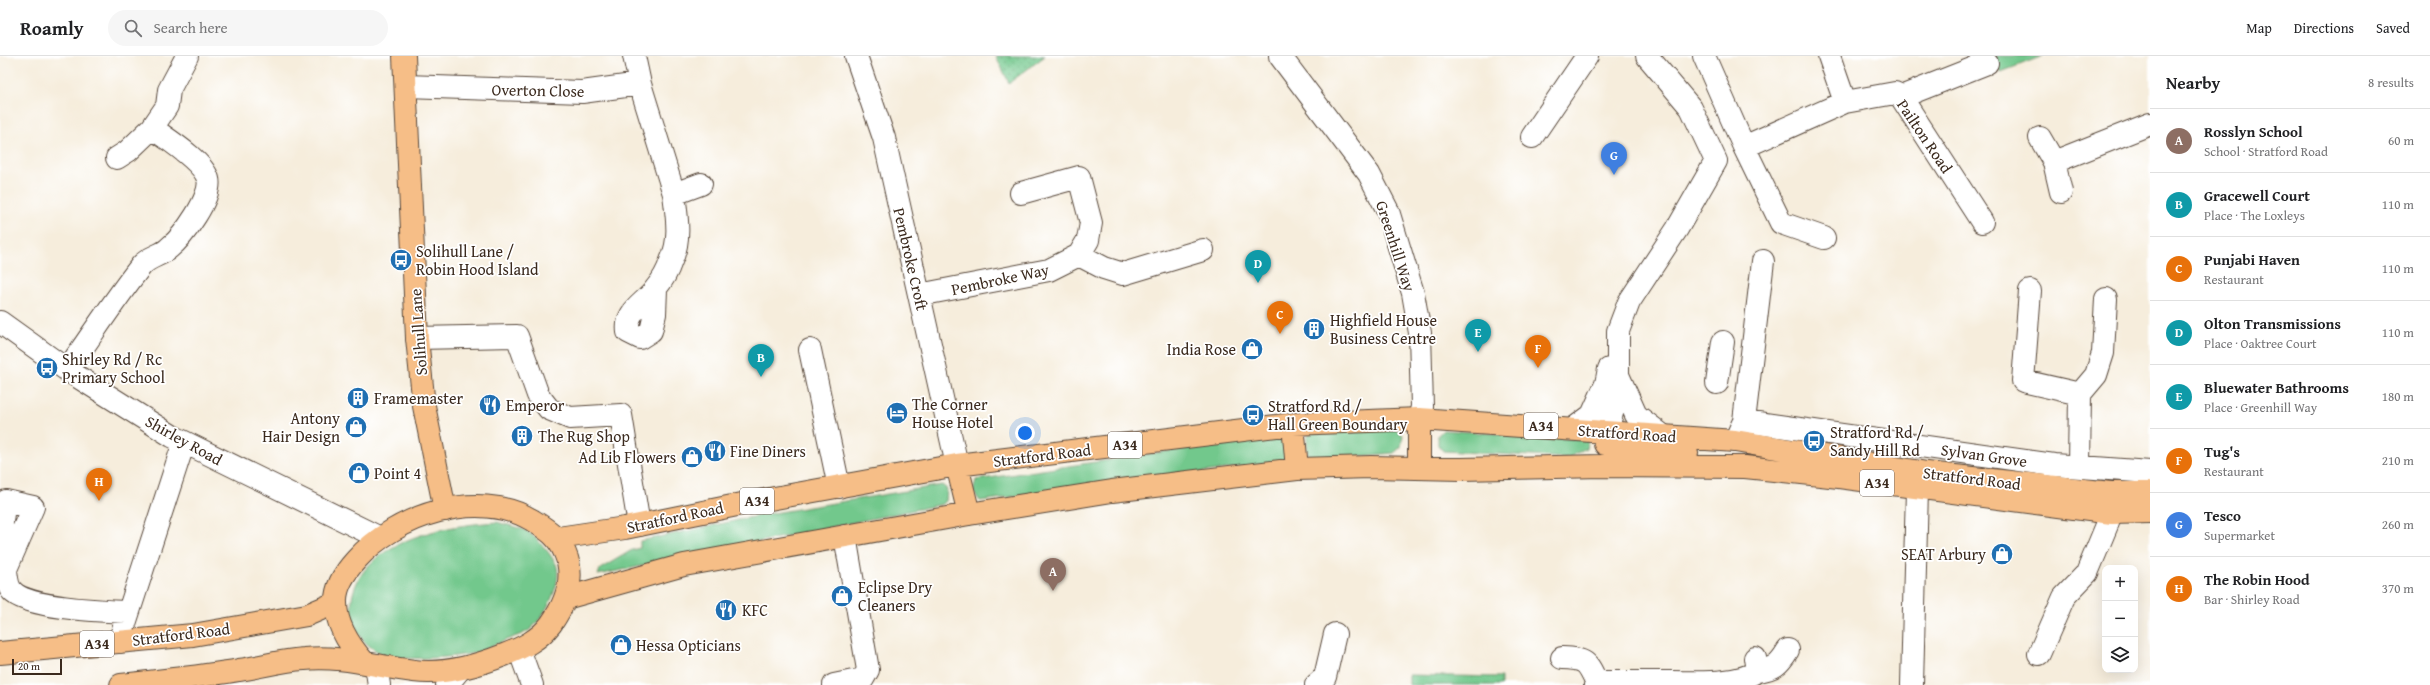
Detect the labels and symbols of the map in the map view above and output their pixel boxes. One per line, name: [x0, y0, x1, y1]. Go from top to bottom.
street label: Overton Close: [491, 77, 585, 103]
street label: Pailton Road: [1891, 94, 1959, 178]
pin: G: [1601, 142, 1627, 175]
street label: Greenhill Way: [1370, 197, 1422, 295]
street label: Pembroke Croft: [888, 205, 935, 313]
place label: Solihull Lane / Robin Hood Island: [416, 239, 539, 281]
bus stop icon: Solihull Lane / Robin Hood Island: [388, 247, 414, 273]
pin: D: [1245, 250, 1271, 283]
street label: Pembroke Way: [949, 257, 1051, 301]
street label: Solihull Lane: [403, 288, 433, 376]
pin: C: [1267, 301, 1293, 334]
place label: Highfield House Business Centre: [1330, 308, 1437, 350]
building icon: Highfield House Business Centre: [1301, 316, 1327, 342]
pin: E: [1465, 319, 1491, 352]
pin: F: [1525, 335, 1551, 368]
shop icon: India Rose: [1239, 336, 1265, 362]
place label: India Rose: [1167, 337, 1236, 361]
pin: B: [748, 344, 774, 377]
place label: Shirley Rd / Rc Primary School: [62, 347, 165, 389]
bus stop icon: Shirley Rd / Rc Primary School: [34, 355, 60, 381]
building icon: Framemaster: [345, 385, 371, 411]
place label: Framemaster: [374, 386, 464, 410]
restaurant icon: Emperor: [477, 392, 503, 418]
place label: The Corner House Hotel: [912, 392, 994, 434]
place label: Emperor: [506, 393, 565, 417]
place label: Stratford Rd / Hall Green Boundary: [1268, 394, 1408, 436]
hotel icon: The Corner House Hotel: [884, 400, 910, 426]
bus stop icon: Stratford Rd / Hall Green Boundary: [1240, 402, 1266, 428]
place label: Antony Hair Design: [262, 406, 340, 448]
street label: Shirley Road: [141, 409, 227, 471]
road number: A34: [1524, 413, 1558, 439]
shop icon: Antony Hair Design: [343, 414, 369, 440]
street label: Stratford Road: [1577, 418, 1677, 448]
place label: Stratford Rd / Sandy Hill Rd: [1830, 420, 1924, 462]
building icon: The Rug Shop: [509, 423, 535, 449]
your location: [1015, 423, 1035, 443]
place label: The Rug Shop: [538, 424, 630, 448]
bus stop icon: Stratford Rd / Sandy Hill Rd: [1801, 428, 1827, 454]
road number: A34: [1108, 432, 1142, 458]
street label: Stratford Road: [992, 437, 1093, 473]
street label: Sylvan Grove: [1939, 437, 2029, 473]
restaurant icon: Fine Diners: [702, 438, 728, 464]
place label: Fine Diners: [730, 439, 806, 463]
shop icon: Ad Lib Flowers: [679, 444, 705, 470]
place label: Ad Lib Flowers: [578, 445, 676, 469]
shop icon: Point 4: [346, 460, 372, 486]
street label: Stratford Road: [1922, 460, 2023, 496]
place label: Point 4: [374, 461, 421, 485]
pin: H: [86, 468, 112, 501]
road number: A34: [1860, 470, 1894, 496]
road number: A34: [740, 488, 774, 514]
street label: Stratford Road: [624, 495, 726, 539]
shop icon: SEAT Arbury: [1989, 541, 2015, 567]
place label: SEAT Arbury: [1901, 542, 1986, 566]
pin: A: [1040, 558, 1066, 591]
place label: Eclipse Dry Cleaners: [858, 575, 932, 617]
shop icon: Eclipse Dry Cleaners: [829, 583, 855, 609]
restaurant icon: KFC: [713, 597, 739, 623]
place label: KFC: [742, 598, 768, 622]
street label: Stratford Road: [131, 616, 232, 652]
road number: A34: [80, 631, 114, 657]
shop icon: Hessa Opticians: [608, 632, 634, 658]
place label: Hessa Opticians: [636, 633, 741, 657]
scale bar: [12, 657, 62, 676]

